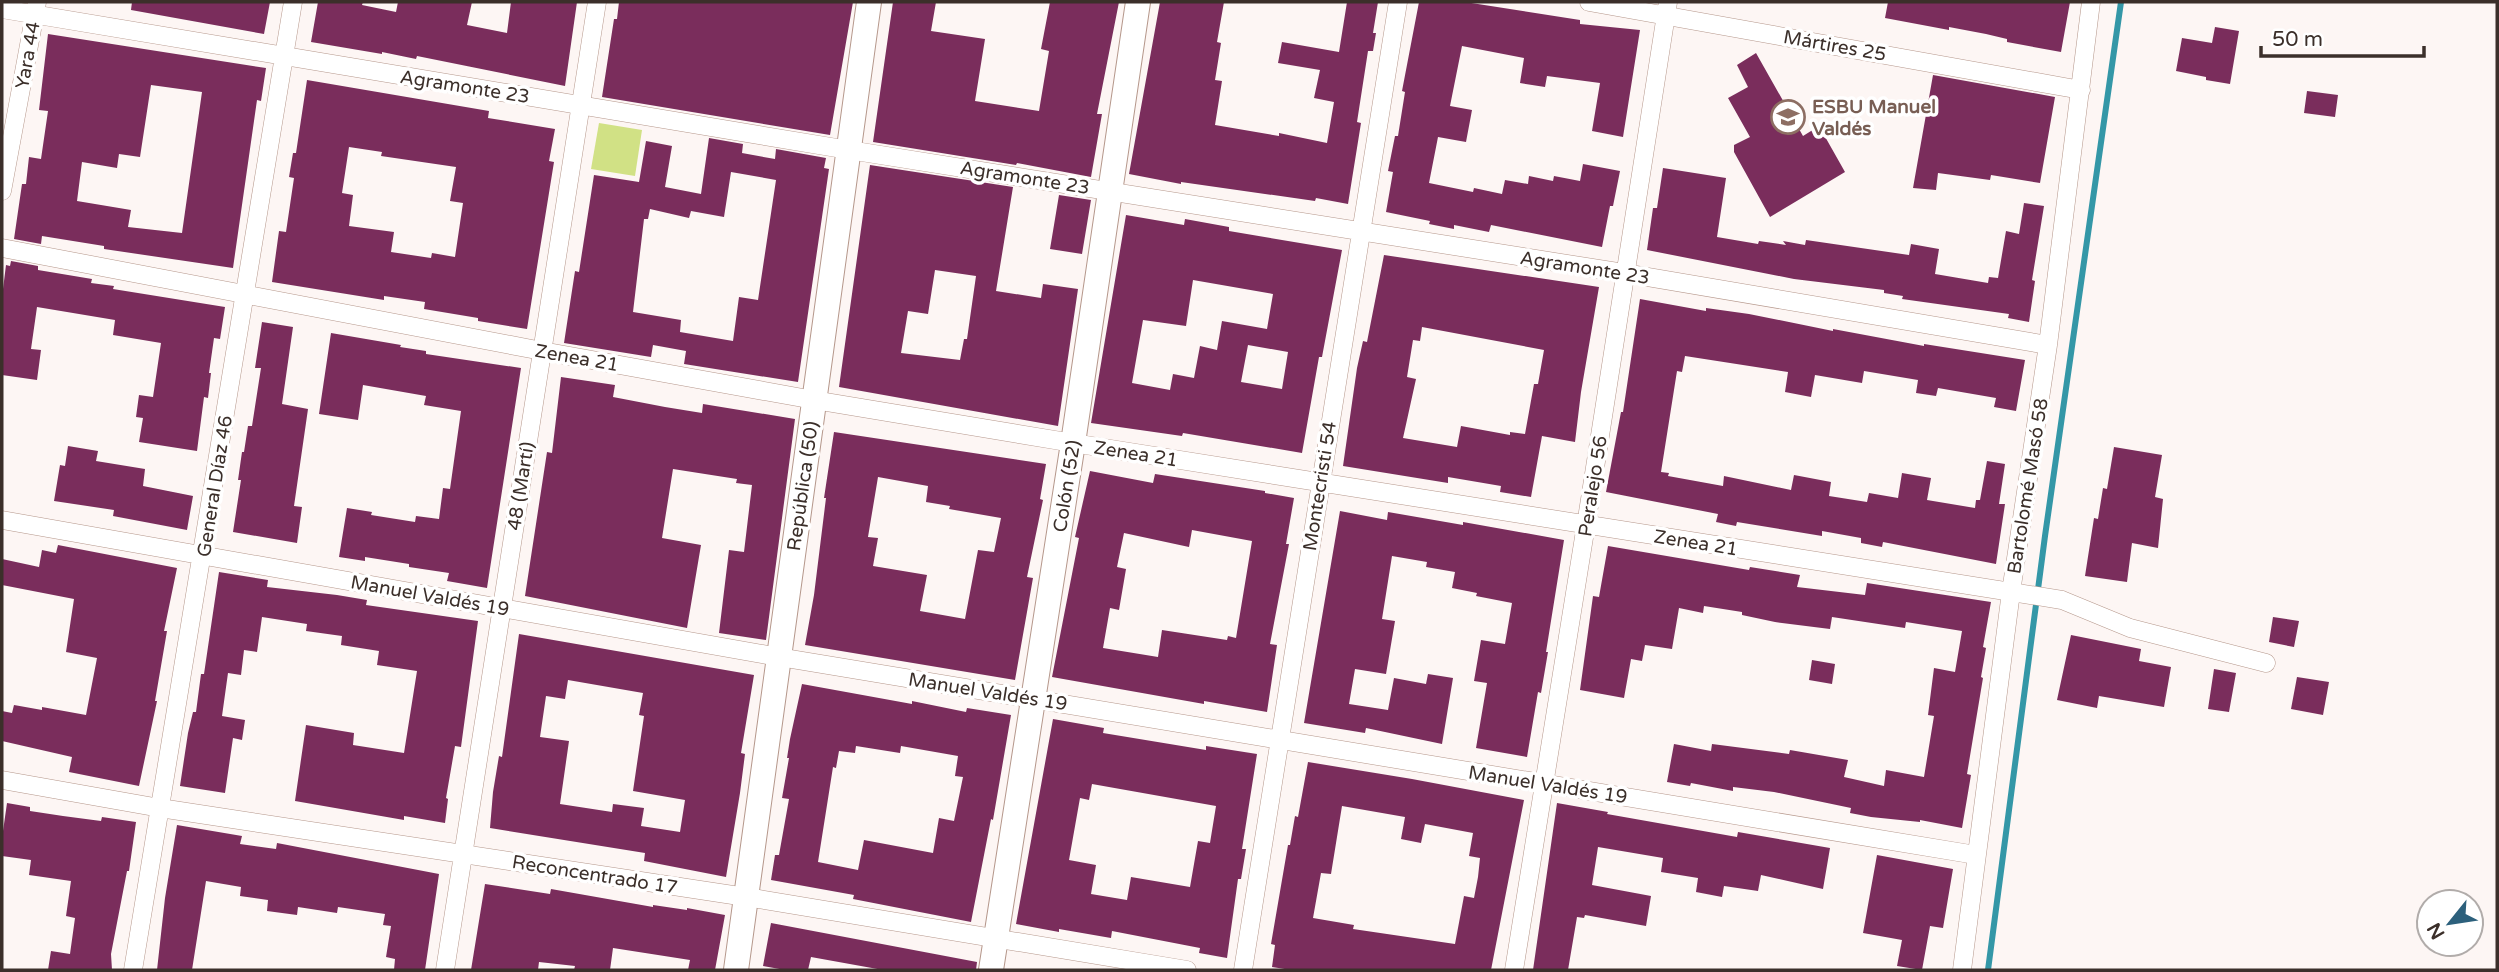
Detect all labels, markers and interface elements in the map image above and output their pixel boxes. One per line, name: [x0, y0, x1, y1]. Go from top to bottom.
scale bar: [2261, 14, 2424, 58]
street label: Yara 44: [11, 20, 45, 91]
street label: Mártires 25: [1782, 26, 1888, 66]
text: 50 m: [2272, 27, 2323, 52]
street label: Agramonte 23: [398, 66, 531, 108]
place label: ESBU Manuel Valdés: [1812, 96, 1936, 140]
school or university icon: ESBU Manuel Valdés: [1769, 98, 1807, 136]
street label: Agramonte 23: [958, 157, 1091, 199]
street label: Agramonte 23: [1518, 247, 1651, 289]
street label: Zenea 21: [533, 340, 620, 376]
street label: Bartolomé Masó 58: [2003, 397, 2053, 576]
street label: General Díaz 46: [193, 414, 237, 558]
street label: República (50): [783, 420, 823, 552]
street label: Montecristi 54: [1299, 420, 1341, 552]
street label: Peralejo 56: [1574, 434, 1612, 538]
street label: Zenea 21: [1092, 436, 1179, 471]
street label: Colón (52): [1049, 439, 1085, 534]
street label: 48 (Martí): [503, 440, 539, 532]
street label: Zenea 21: [1652, 525, 1739, 560]
street label: Manuel Valdés 19: [349, 571, 511, 621]
street label: Manuel Valdés 19: [907, 669, 1069, 715]
street label: Manuel Valdés 19: [1467, 762, 1629, 808]
street label: Reconcentrado 17: [511, 851, 679, 899]
north arrow: [2415, 888, 2485, 958]
text: N: [2423, 919, 2449, 943]

